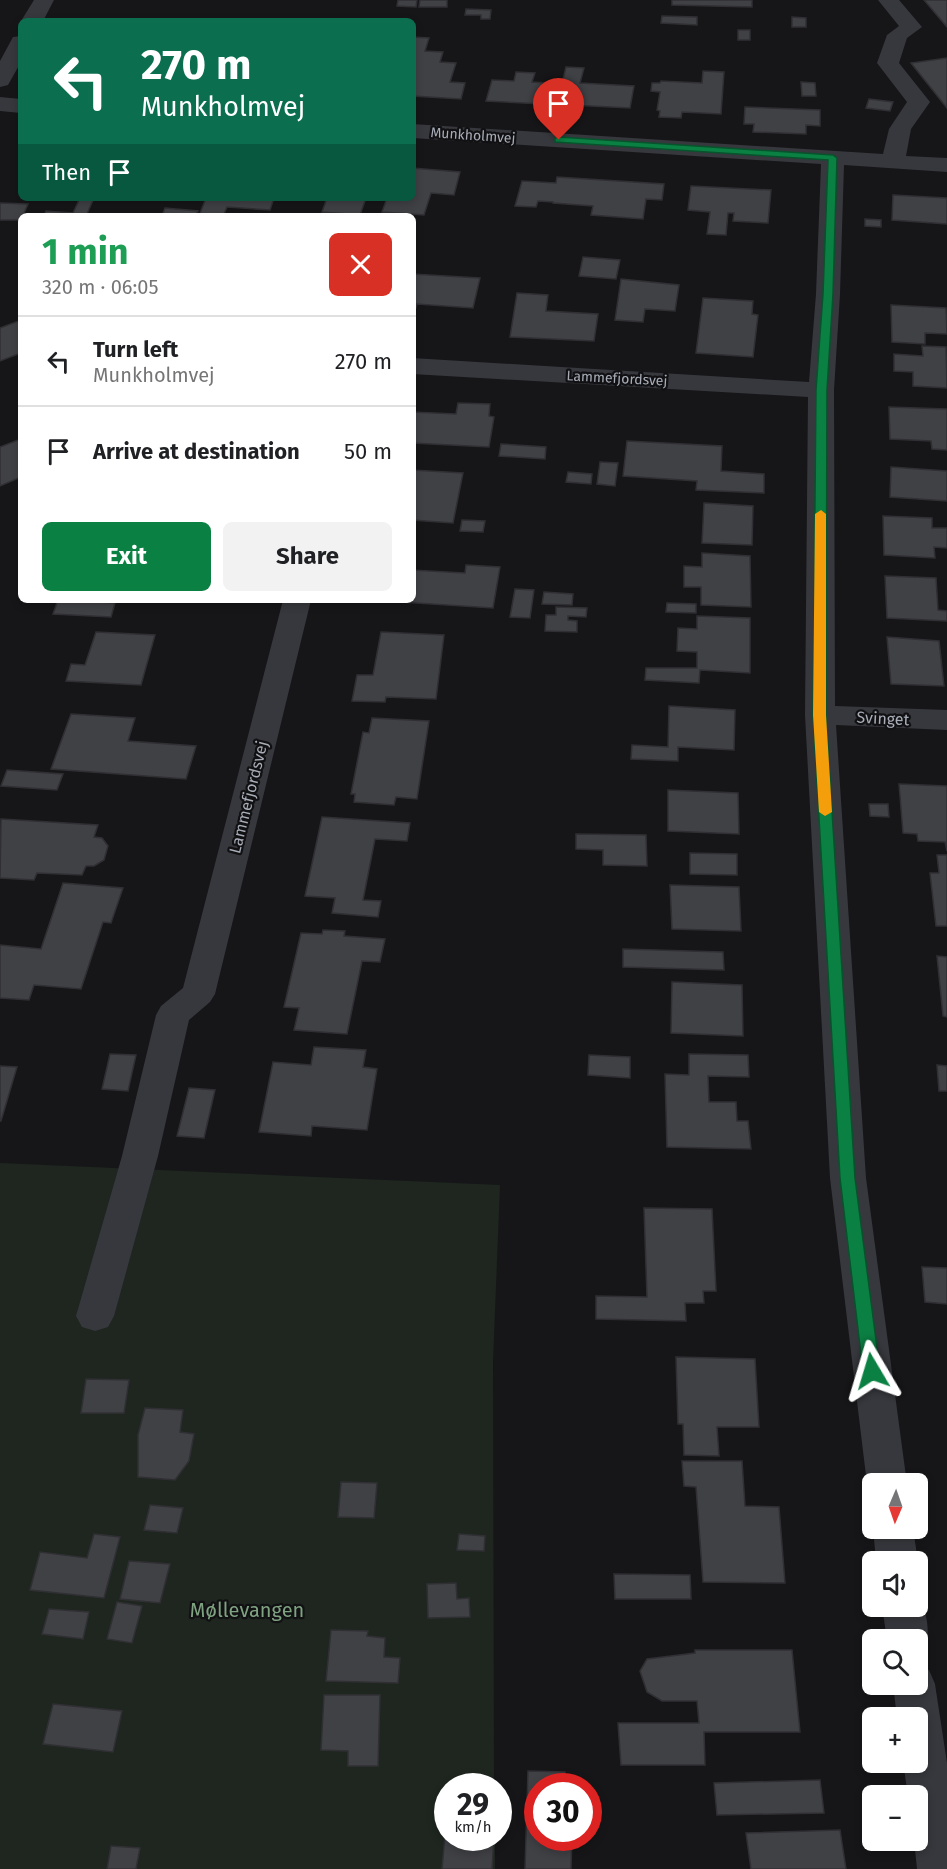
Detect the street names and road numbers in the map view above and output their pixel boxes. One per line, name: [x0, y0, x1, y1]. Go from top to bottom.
street label: Munkholmvej: [430, 124, 516, 147]
street label: Lammefjordsvej: [566, 367, 668, 390]
street label: Svinget: [856, 708, 910, 729]
street label: Lammefjordsvej: [225, 739, 272, 855]

